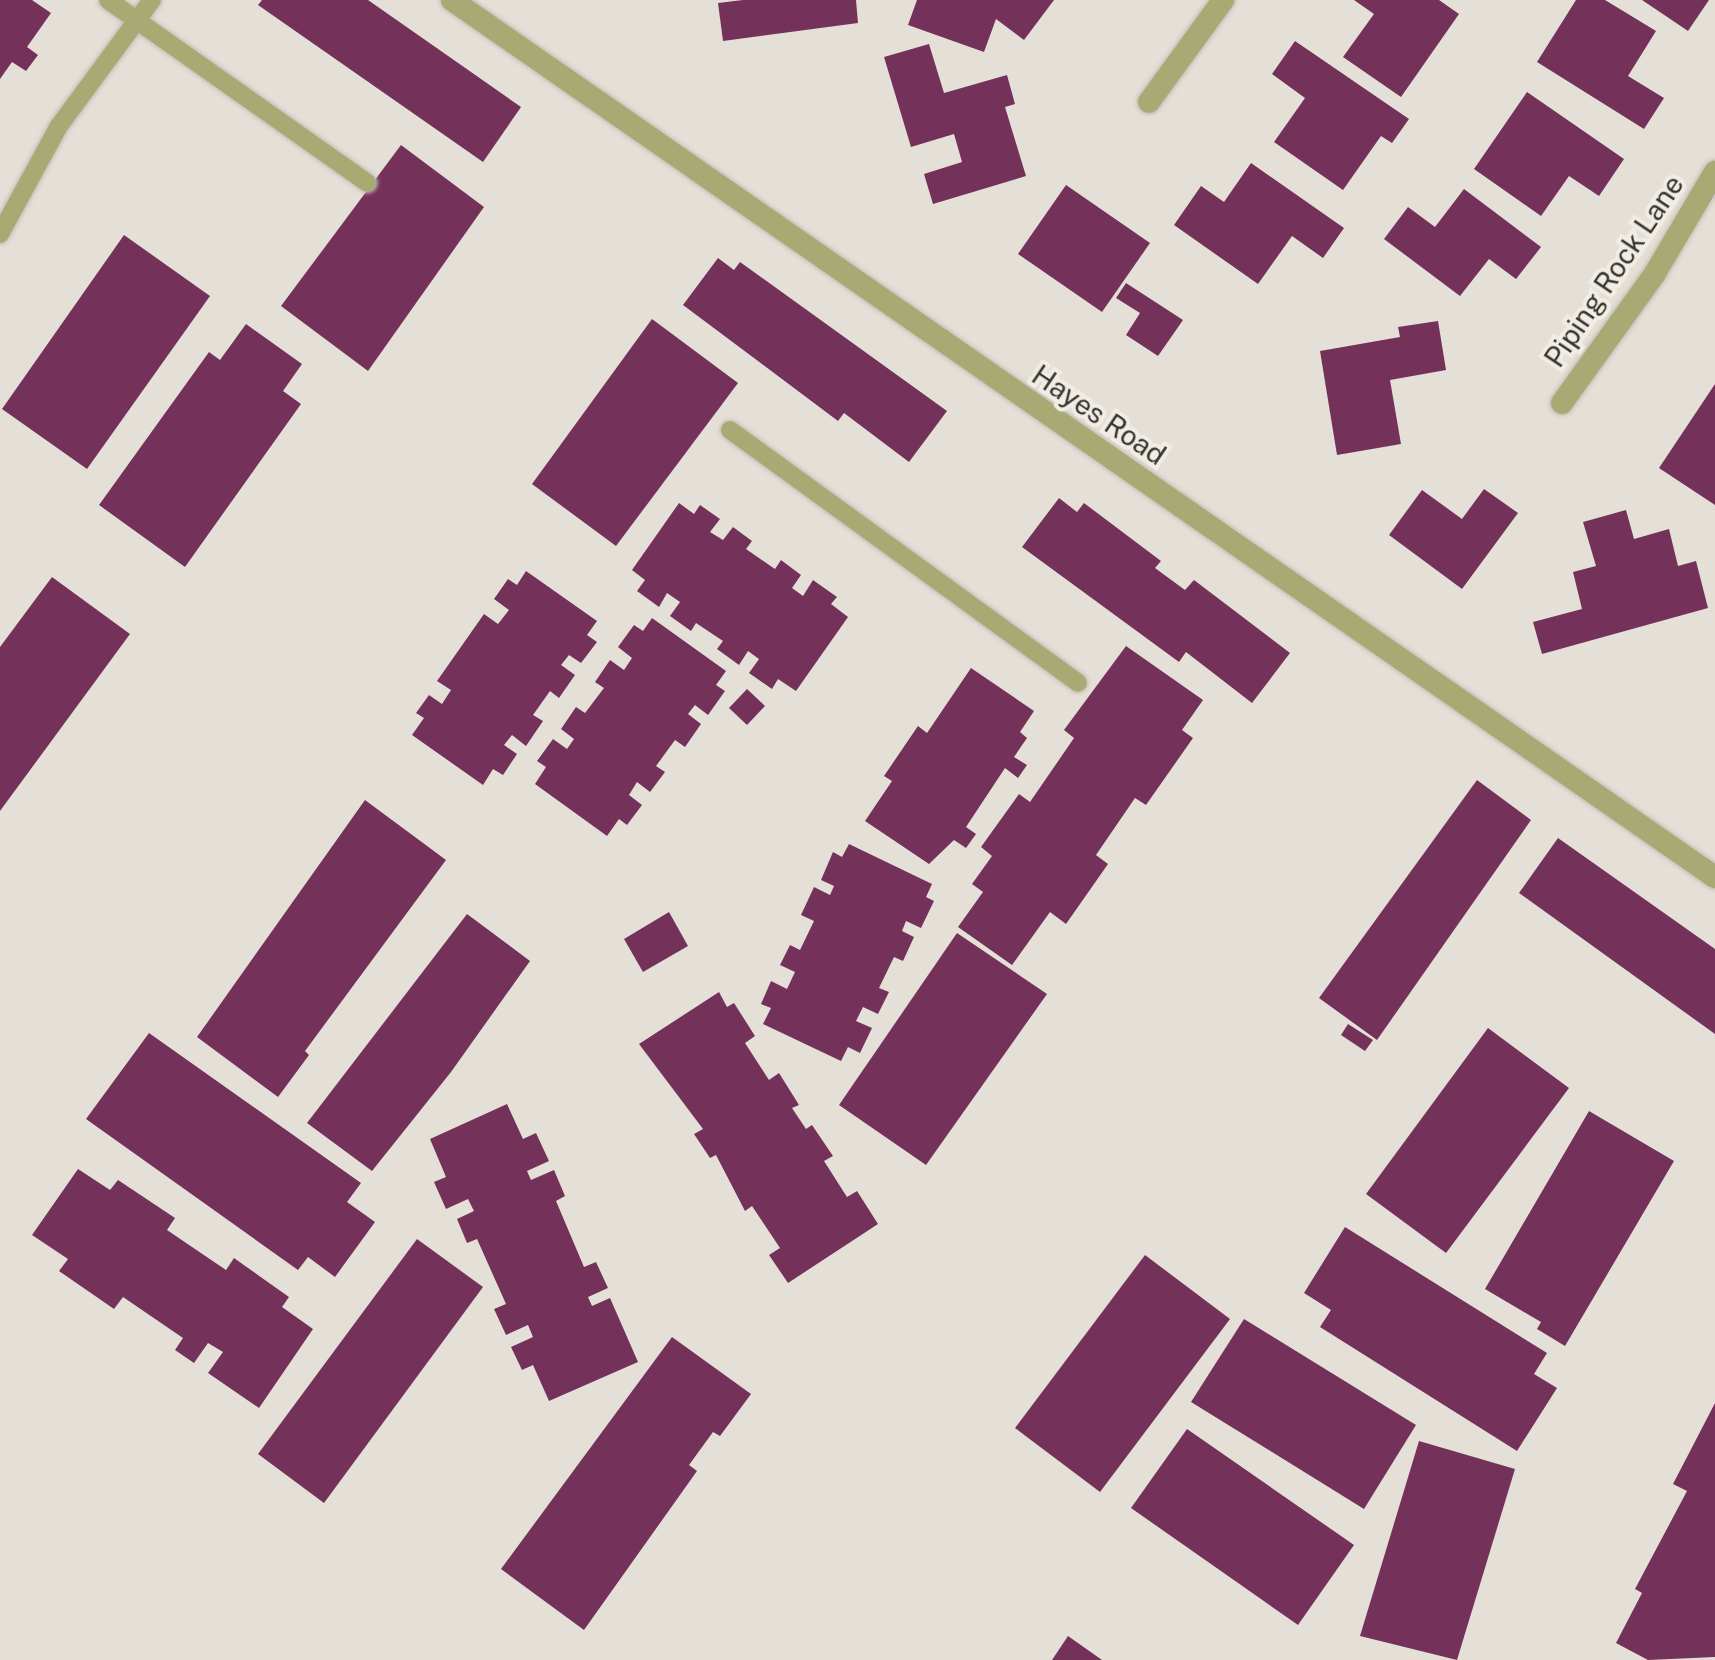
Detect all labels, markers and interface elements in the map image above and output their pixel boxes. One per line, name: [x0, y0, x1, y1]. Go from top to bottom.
street label: Piping Rock Lane: [1537, 169, 1691, 373]
street label: Hayes Road: [1026, 358, 1172, 472]

